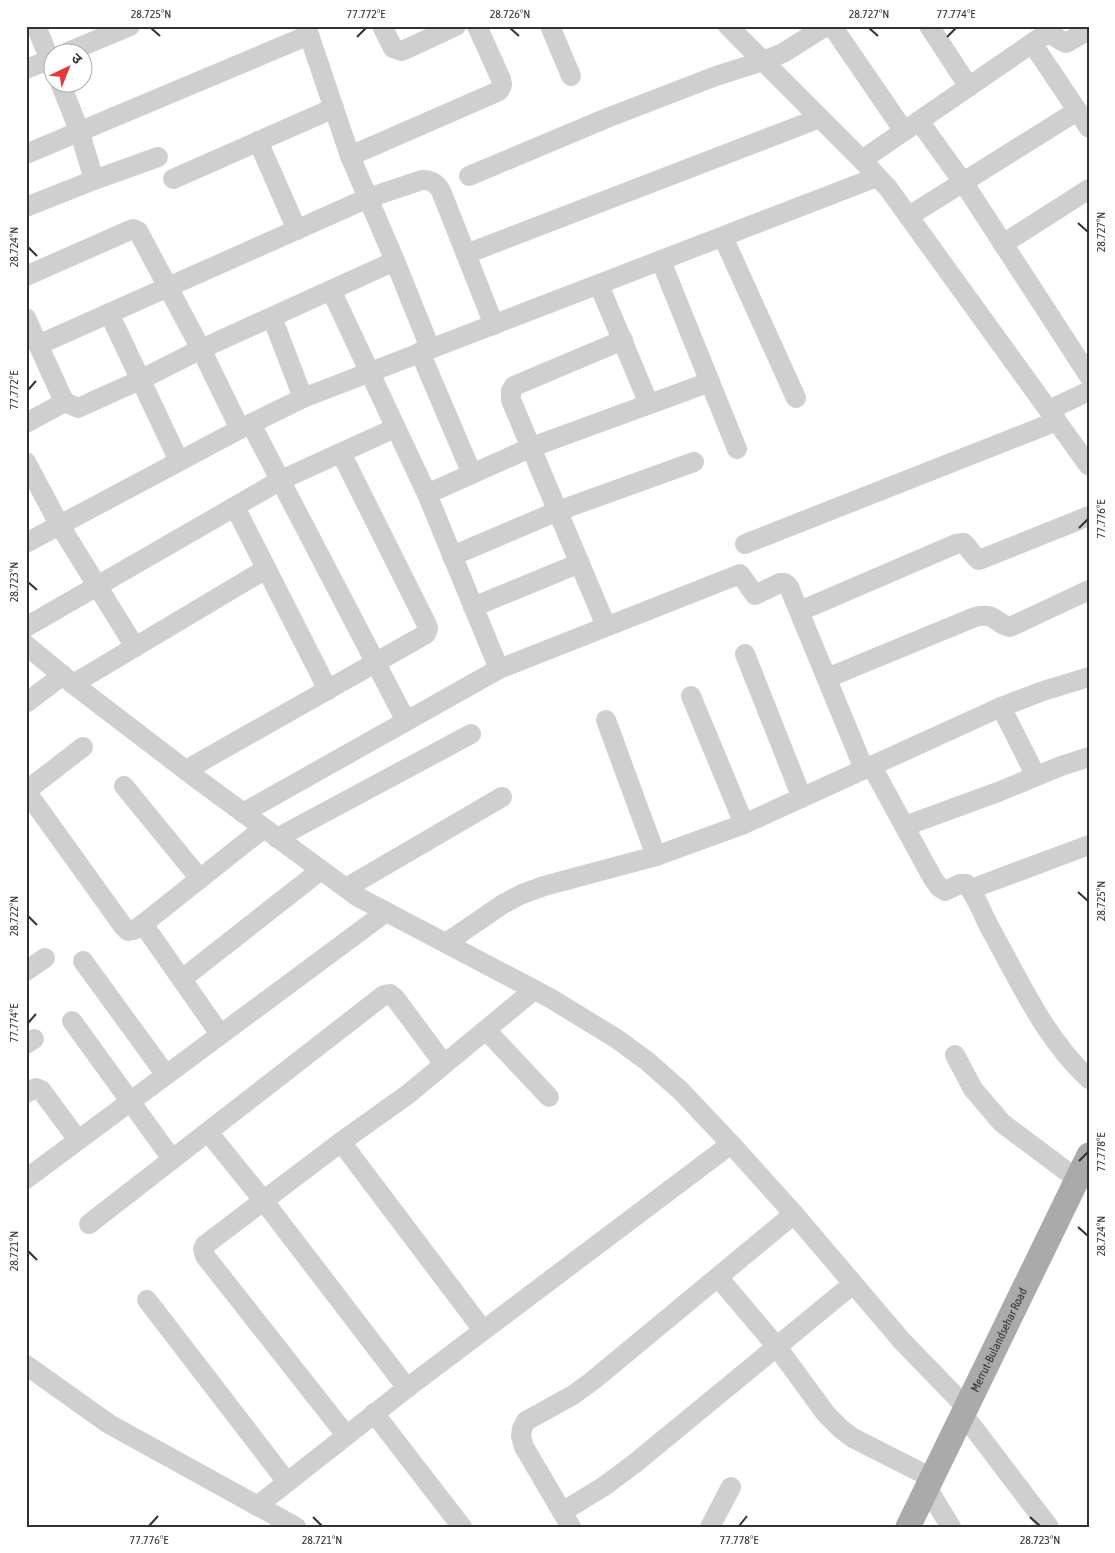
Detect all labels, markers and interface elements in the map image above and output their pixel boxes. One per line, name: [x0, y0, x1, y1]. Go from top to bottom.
text: 28.725°N: [131, 7, 171, 21]
text: 77.772°E: [347, 7, 385, 21]
text: 28.726°N: [490, 7, 530, 21]
text: 28.727°N: [849, 7, 889, 21]
text: 77.774°E: [937, 7, 975, 21]
north arrow: [42, 42, 92, 92]
text: उ: [68, 50, 86, 68]
text: 28.727°N: [1094, 212, 1108, 252]
text: 28.724°N: [7, 227, 21, 267]
text: 77.772°E: [7, 371, 21, 409]
text: 77.776°E: [1094, 500, 1108, 538]
text: 28.723°N: [7, 562, 21, 602]
text: 28.725°N: [1094, 881, 1108, 921]
text: 28.722°N: [7, 896, 21, 936]
text: 77.774°E: [7, 1004, 21, 1042]
text: 77.778°E: [1094, 1133, 1108, 1171]
text: 28.724°N: [1094, 1216, 1108, 1256]
text: 28.721°N: [7, 1231, 21, 1271]
street label: Merrut-Bulandsehar Road: [968, 1286, 1030, 1394]
text: 77.776°E: [130, 1533, 168, 1547]
text: 28.721°N: [302, 1533, 342, 1547]
text: 77.778°E: [720, 1533, 758, 1547]
text: 28.723°N: [1020, 1533, 1060, 1547]

